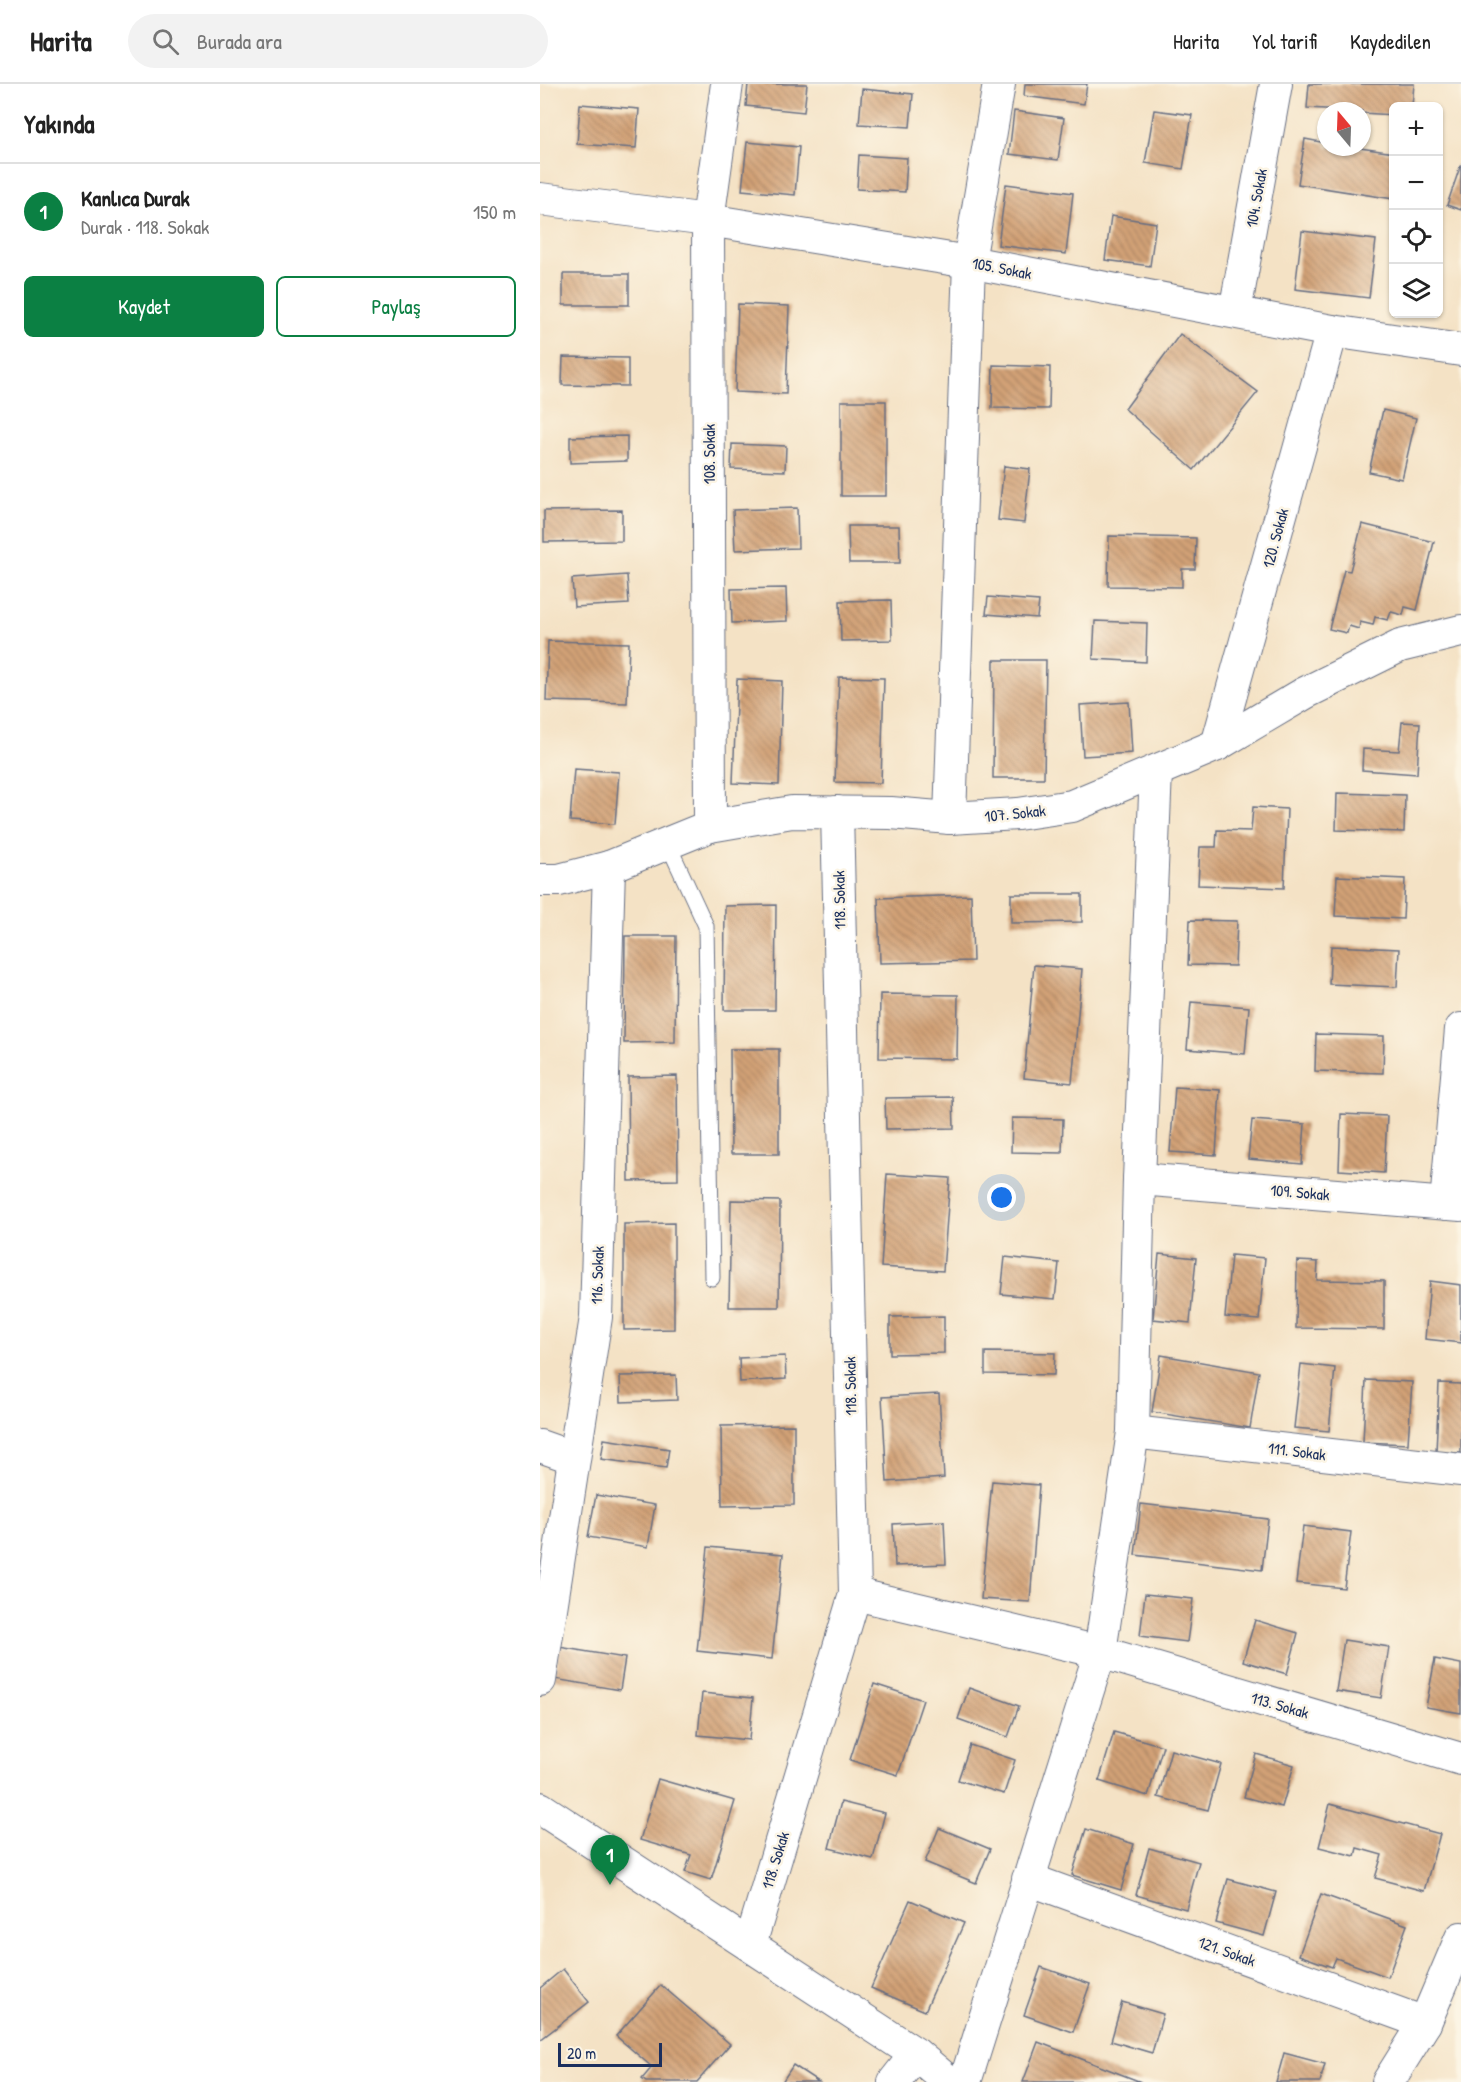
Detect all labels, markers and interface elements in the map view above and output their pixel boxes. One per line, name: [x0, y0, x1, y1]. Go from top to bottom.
search box: [128, 14, 548, 68]
text: Harita: [30, 22, 92, 60]
icon: search: [149, 25, 182, 58]
text: Burada ara: [197, 26, 282, 56]
text: Harita: [1173, 27, 1219, 56]
text: Yol tarifi: [1252, 27, 1317, 56]
text: Kaydedilen: [1350, 27, 1431, 56]
north arrow: [1317, 102, 1371, 156]
map controls: [1389, 102, 1443, 318]
button: +: [1389, 102, 1443, 156]
text: Yakında: [24, 106, 94, 141]
button: −: [1389, 156, 1443, 210]
street label: 104. Sokak: [1240, 166, 1272, 229]
text: Kanlıca Durak: [81, 183, 190, 213]
text: 1: [40, 198, 47, 225]
text: 150 m: [473, 198, 516, 225]
button: locate: [1389, 210, 1443, 264]
text: Durak · 118. Sokak: [81, 213, 209, 240]
street label: 105. Sokak: [970, 251, 1034, 285]
button: layers: [1389, 264, 1443, 318]
button: Kaydet: [24, 276, 264, 337]
button: Paylaş: [276, 276, 516, 337]
street label: 108. Sokak: [698, 423, 720, 484]
street label: 120. Sokak: [1256, 505, 1294, 570]
street label: 107. Sokak: [983, 799, 1047, 827]
street label: 118. Sokak: [827, 870, 851, 930]
street label: 109. Sokak: [1270, 1178, 1331, 1206]
your location: [987, 1183, 1016, 1212]
street label: 116. Sokak: [585, 1245, 609, 1305]
street label: 118. Sokak: [838, 1356, 862, 1416]
street label: 111. Sokak: [1267, 1437, 1327, 1465]
street label: 113. Sokak: [1248, 1686, 1312, 1724]
street label: 118. Sokak: [756, 1828, 794, 1891]
pin: 1: [590, 1836, 630, 1885]
street label: 121. Sokak: [1195, 1930, 1259, 1972]
scale bar: [558, 2040, 662, 2068]
text: 20 m: [567, 2042, 596, 2064]

